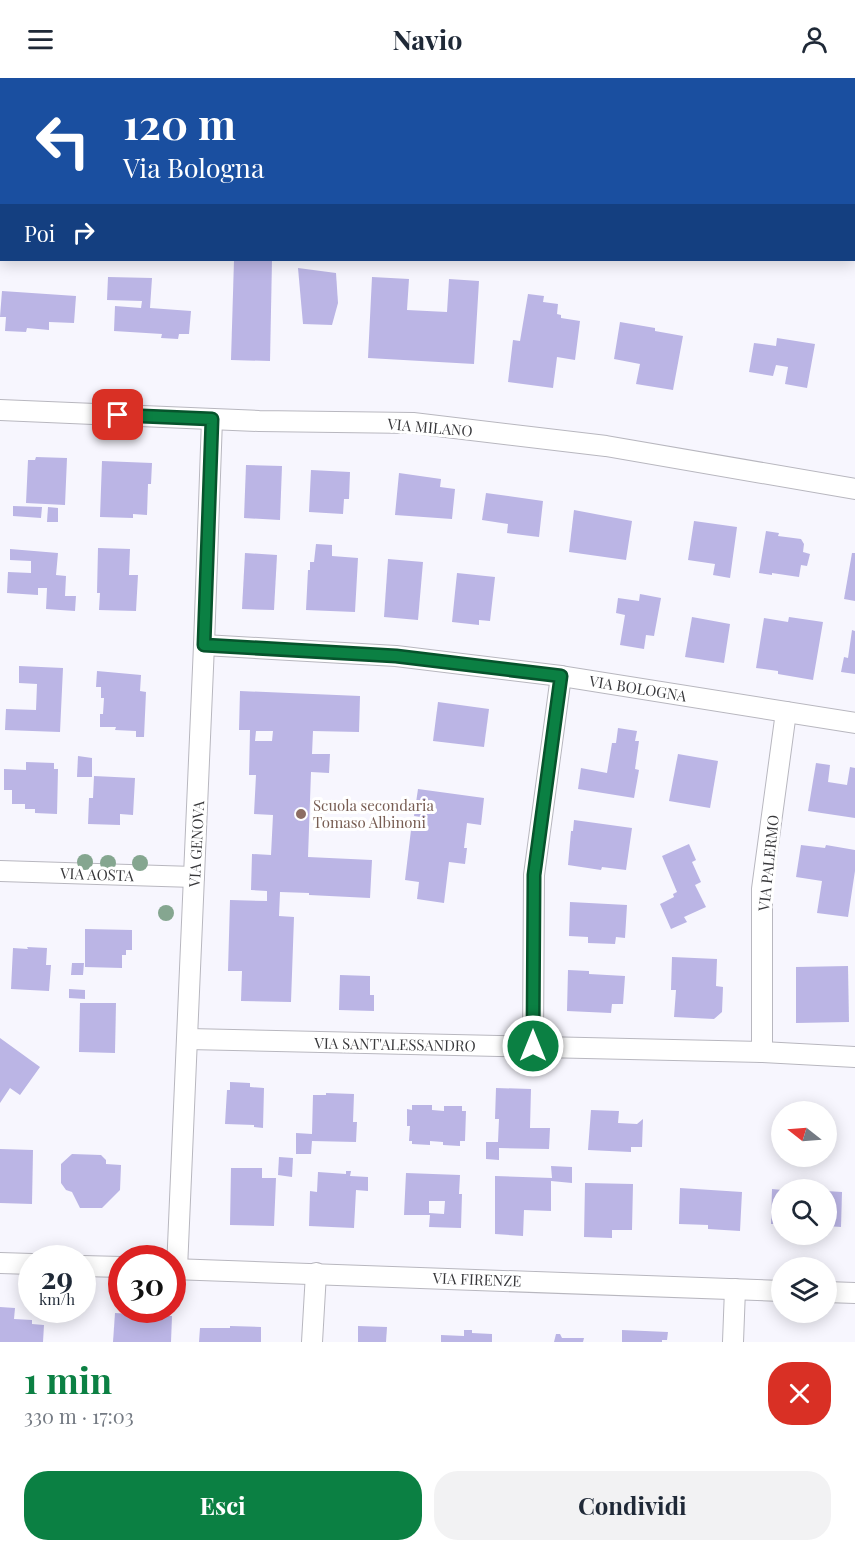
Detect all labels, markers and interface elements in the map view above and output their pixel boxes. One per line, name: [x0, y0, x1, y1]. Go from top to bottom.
text: Navio: [392, 21, 463, 57]
icon: menu: [24, 23, 57, 56]
icon: person: [798, 23, 831, 56]
text: 120 m: [123, 95, 236, 151]
icon: left: [24, 102, 102, 180]
text: Via Bologna: [123, 149, 264, 185]
icon: right: [67, 216, 100, 249]
text: Poi: [24, 218, 55, 248]
pin: [92, 389, 143, 440]
icon: arrive: [101, 398, 134, 431]
street label: VIA MILANO: [386, 413, 473, 441]
street label: VIA BOLOGNA: [587, 670, 689, 706]
place label: Scuola secondaria Tomaso Albinoni: [313, 795, 435, 832]
street label: VIA GENOVA: [184, 800, 208, 889]
marker: Scuola secondaria Tomaso Albinoni: [294, 807, 308, 821]
street label: VIA PALERMO: [753, 814, 783, 913]
street label: VIA AOSTA: [59, 863, 135, 885]
position arrow: [501, 1014, 565, 1078]
street label: VIA SANT'ALESSANDRO: [313, 1033, 476, 1055]
north arrow: [771, 1101, 837, 1167]
map controls: [771, 1101, 837, 1323]
button: search: [771, 1179, 837, 1245]
speed limit sign: 30: [108, 1245, 186, 1323]
text: 29: [41, 1257, 73, 1297]
button: layers: [771, 1257, 837, 1323]
street label: VIA FIRENZE: [431, 1267, 522, 1291]
text: km/h: [39, 1289, 75, 1309]
text: 1 min: [24, 1355, 112, 1403]
button: close: [768, 1362, 831, 1425]
text: 330 m · 17:03: [24, 1402, 134, 1429]
button: Esci: [24, 1471, 422, 1540]
button: Condividi: [434, 1471, 831, 1540]

